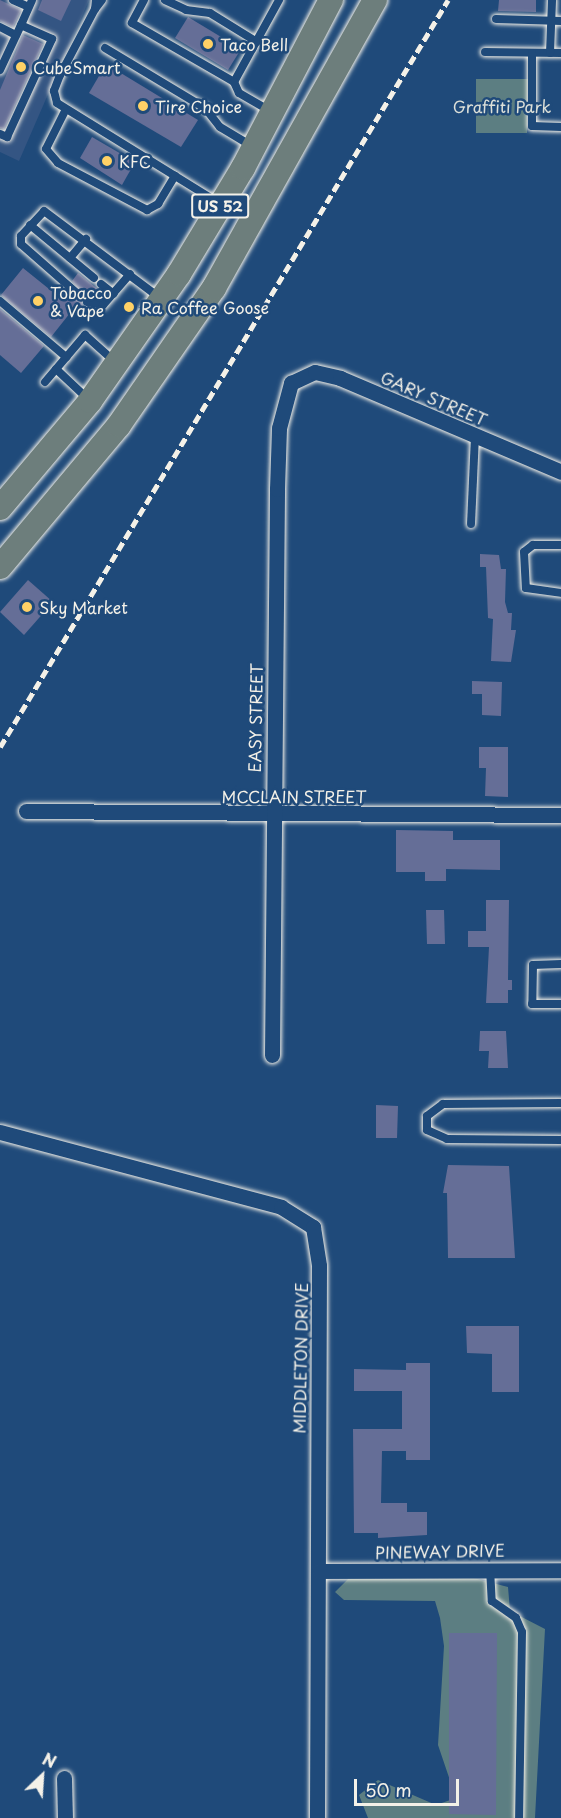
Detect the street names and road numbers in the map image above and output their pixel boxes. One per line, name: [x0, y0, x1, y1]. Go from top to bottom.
road number: US 52: [190, 194, 250, 218]
street label: GARY STREET: [378, 367, 490, 429]
street label: EASY STREET: [244, 663, 266, 773]
street label: MCCLAIN STREET: [221, 786, 367, 806]
street label: MIDDLETON DRIVE: [289, 1282, 311, 1434]
street label: PINEWAY DRIVE: [375, 1540, 505, 1562]

